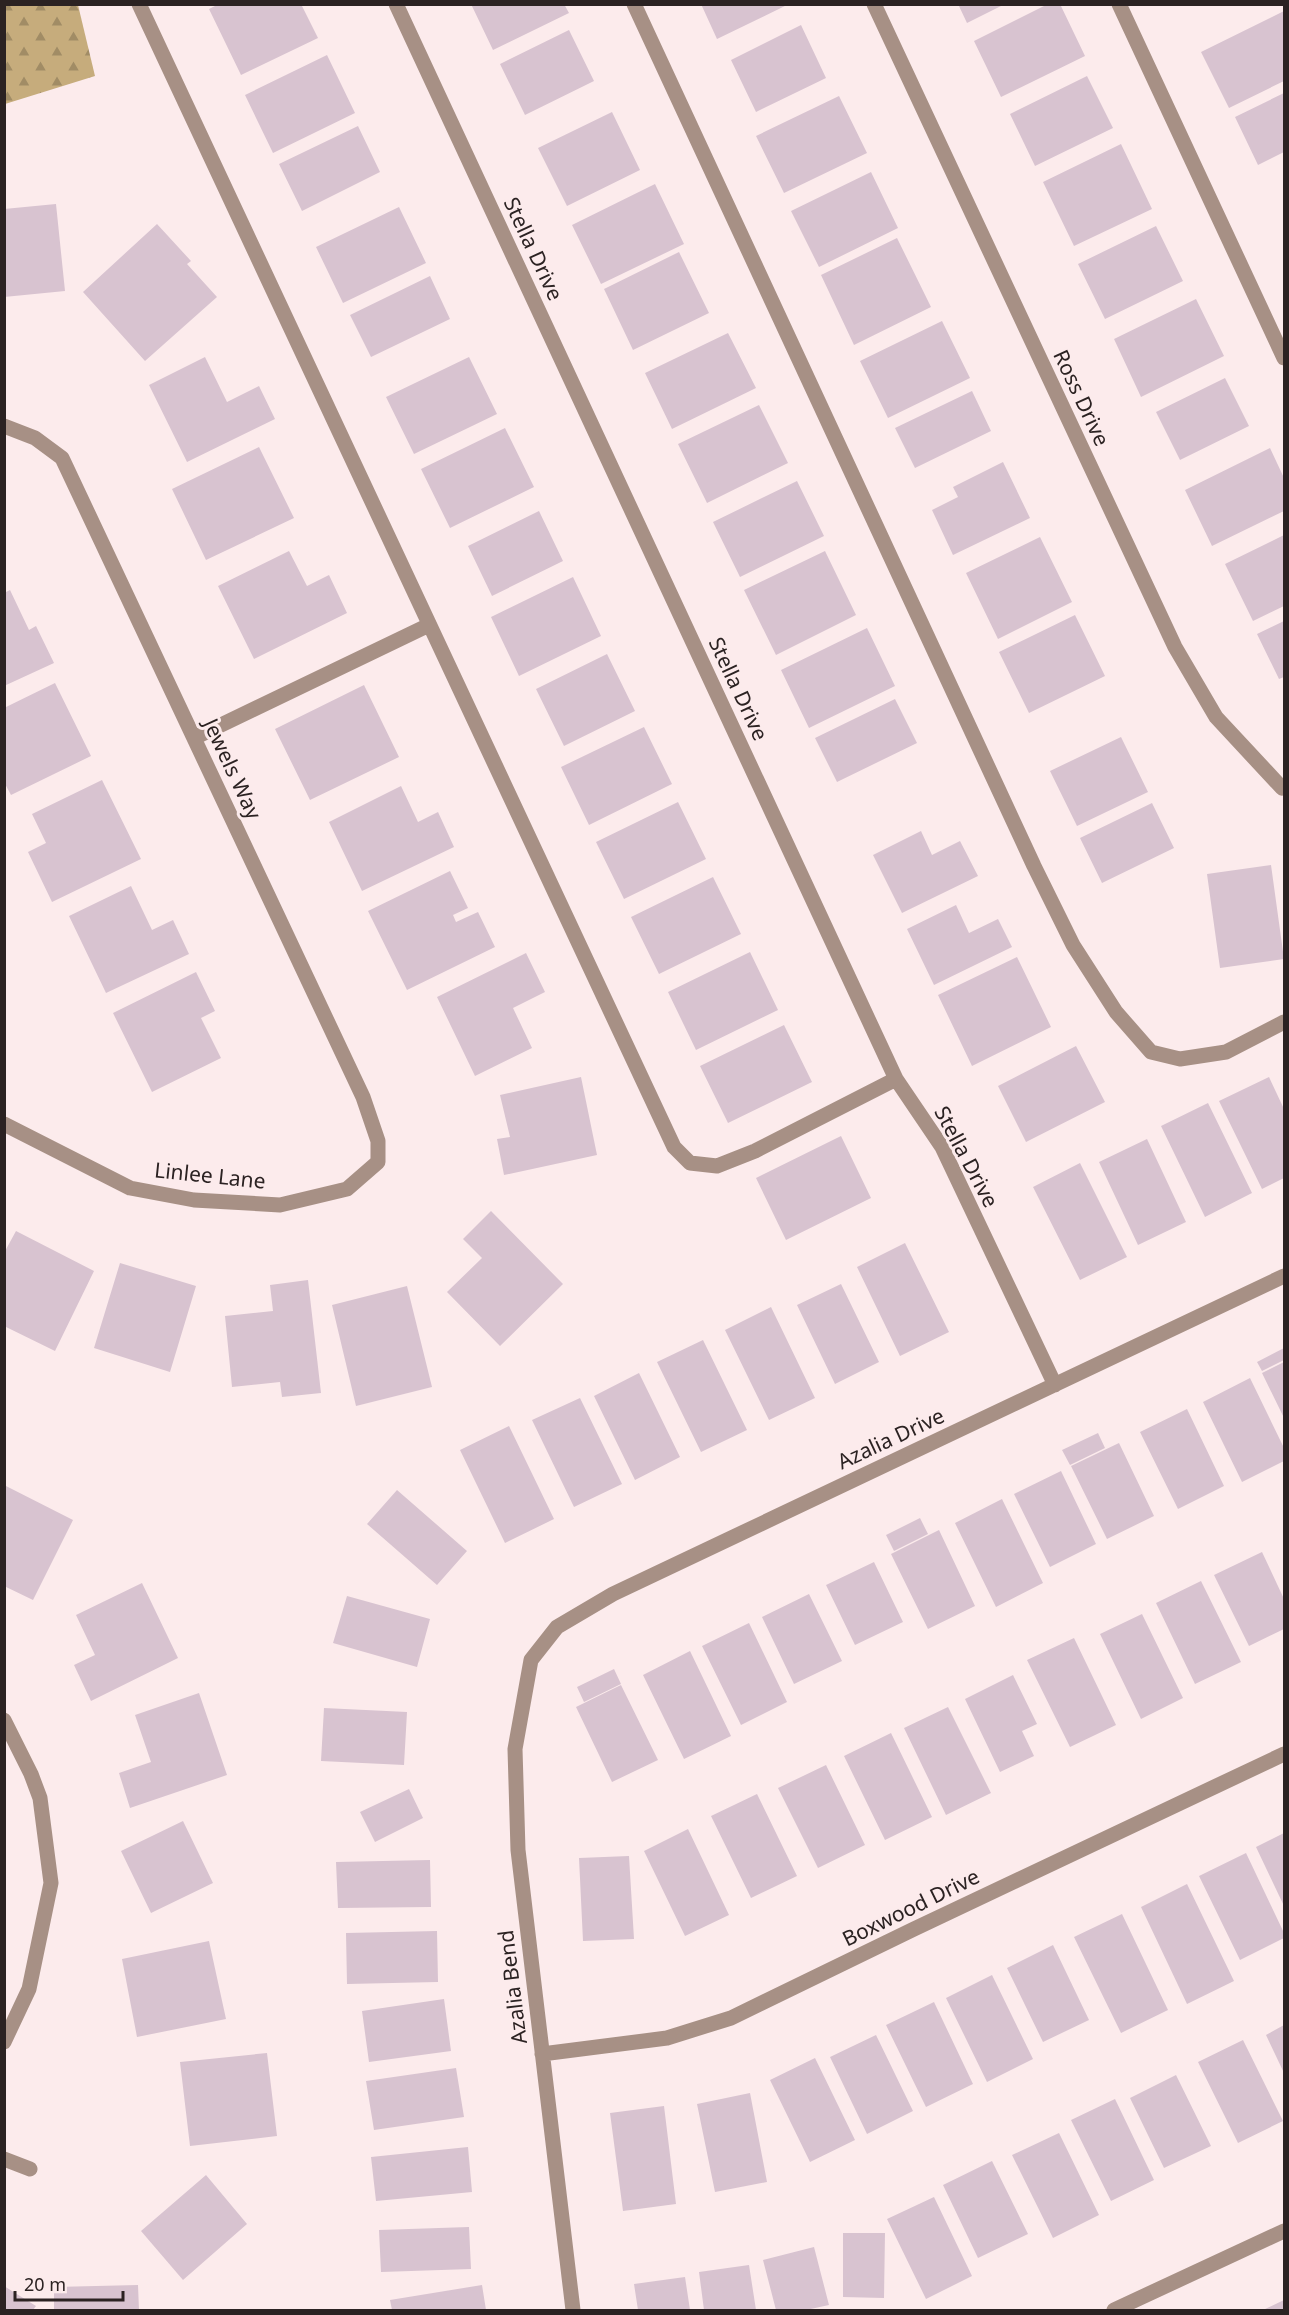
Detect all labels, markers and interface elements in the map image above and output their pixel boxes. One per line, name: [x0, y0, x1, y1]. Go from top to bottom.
street label: Stella Drive: [498, 192, 570, 305]
street label: Ross Drive: [1047, 345, 1116, 450]
street label: Stella Drive: [703, 632, 775, 745]
street label: Jewels Way: [197, 712, 269, 824]
street label: Stella Drive: [928, 1101, 1005, 1212]
street label: Linlee Lane: [153, 1155, 267, 1195]
street label: Azalia Drive: [833, 1401, 949, 1475]
street label: Boxwood Drive: [837, 1862, 984, 1952]
street label: Azalia Bend: [491, 1929, 533, 2046]
scale bar: [15, 2264, 123, 2302]
text: 20 m: [24, 2272, 66, 2296]

